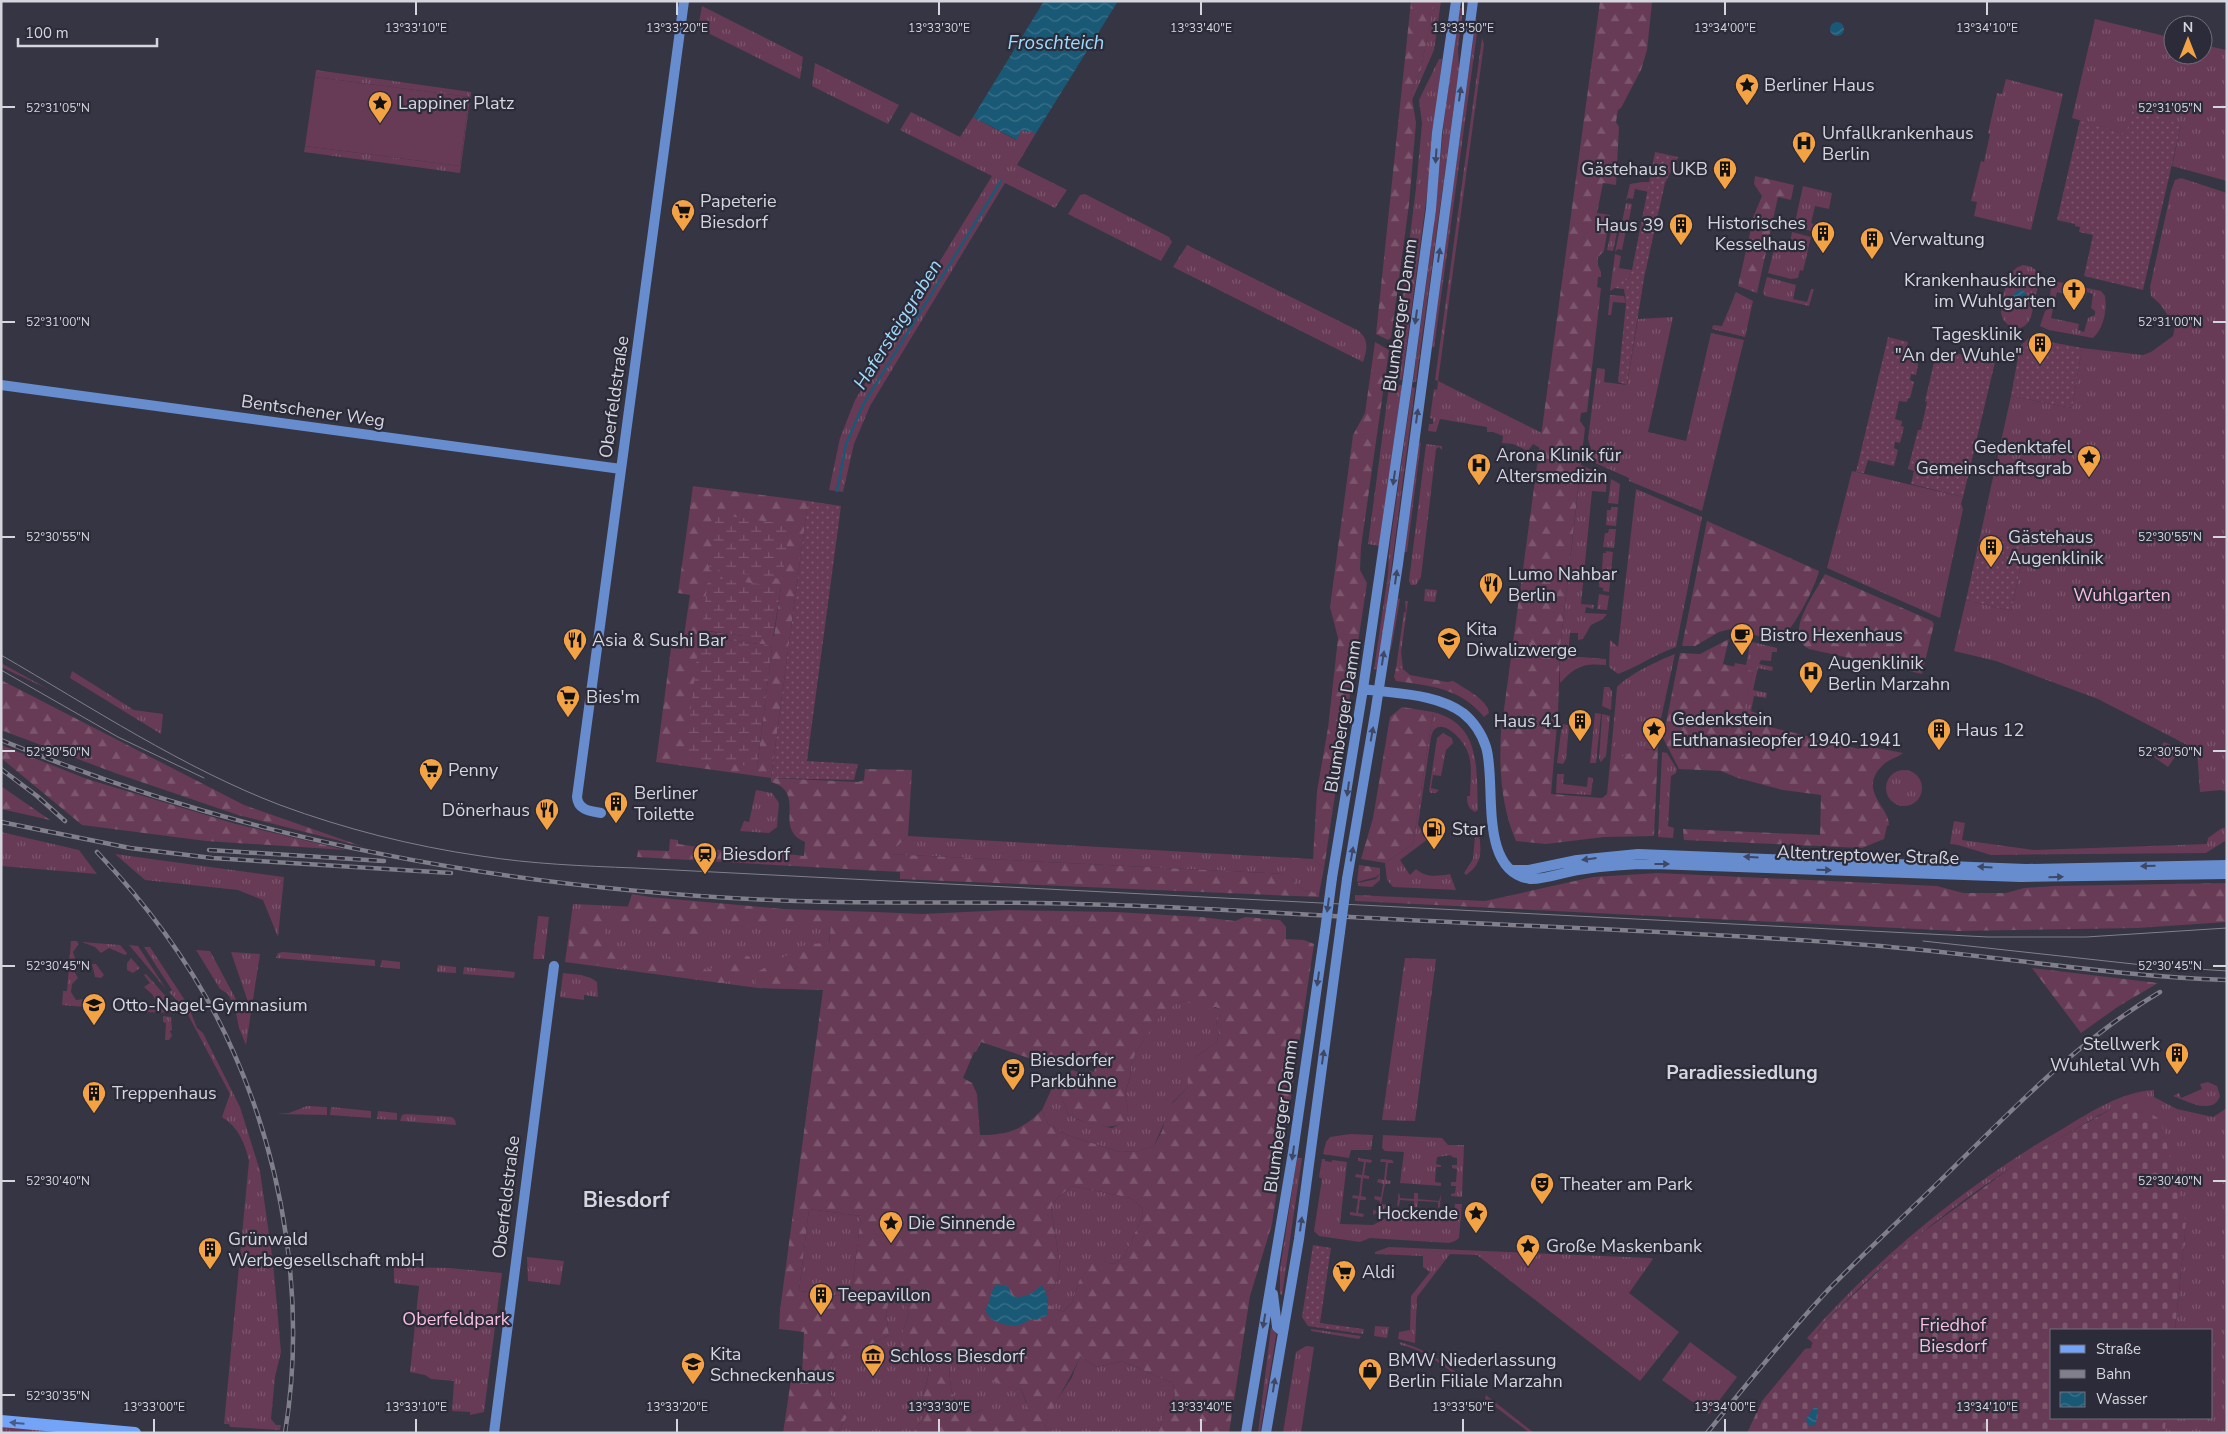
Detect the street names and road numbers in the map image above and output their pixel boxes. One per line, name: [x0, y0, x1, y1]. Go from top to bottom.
street label: Blumberger Damm: [1377, 237, 1423, 393]
street label: Oberfeldstraße: [594, 334, 634, 460]
street label: Bentschener Weg: [240, 389, 386, 433]
street label: Blumberger Damm: [1319, 638, 1367, 794]
street label: Altentreptower Straße: [1776, 840, 1960, 870]
street label: Blumberger Damm: [1258, 1038, 1304, 1194]
street label: Oberfeldstraße: [487, 1134, 525, 1260]

